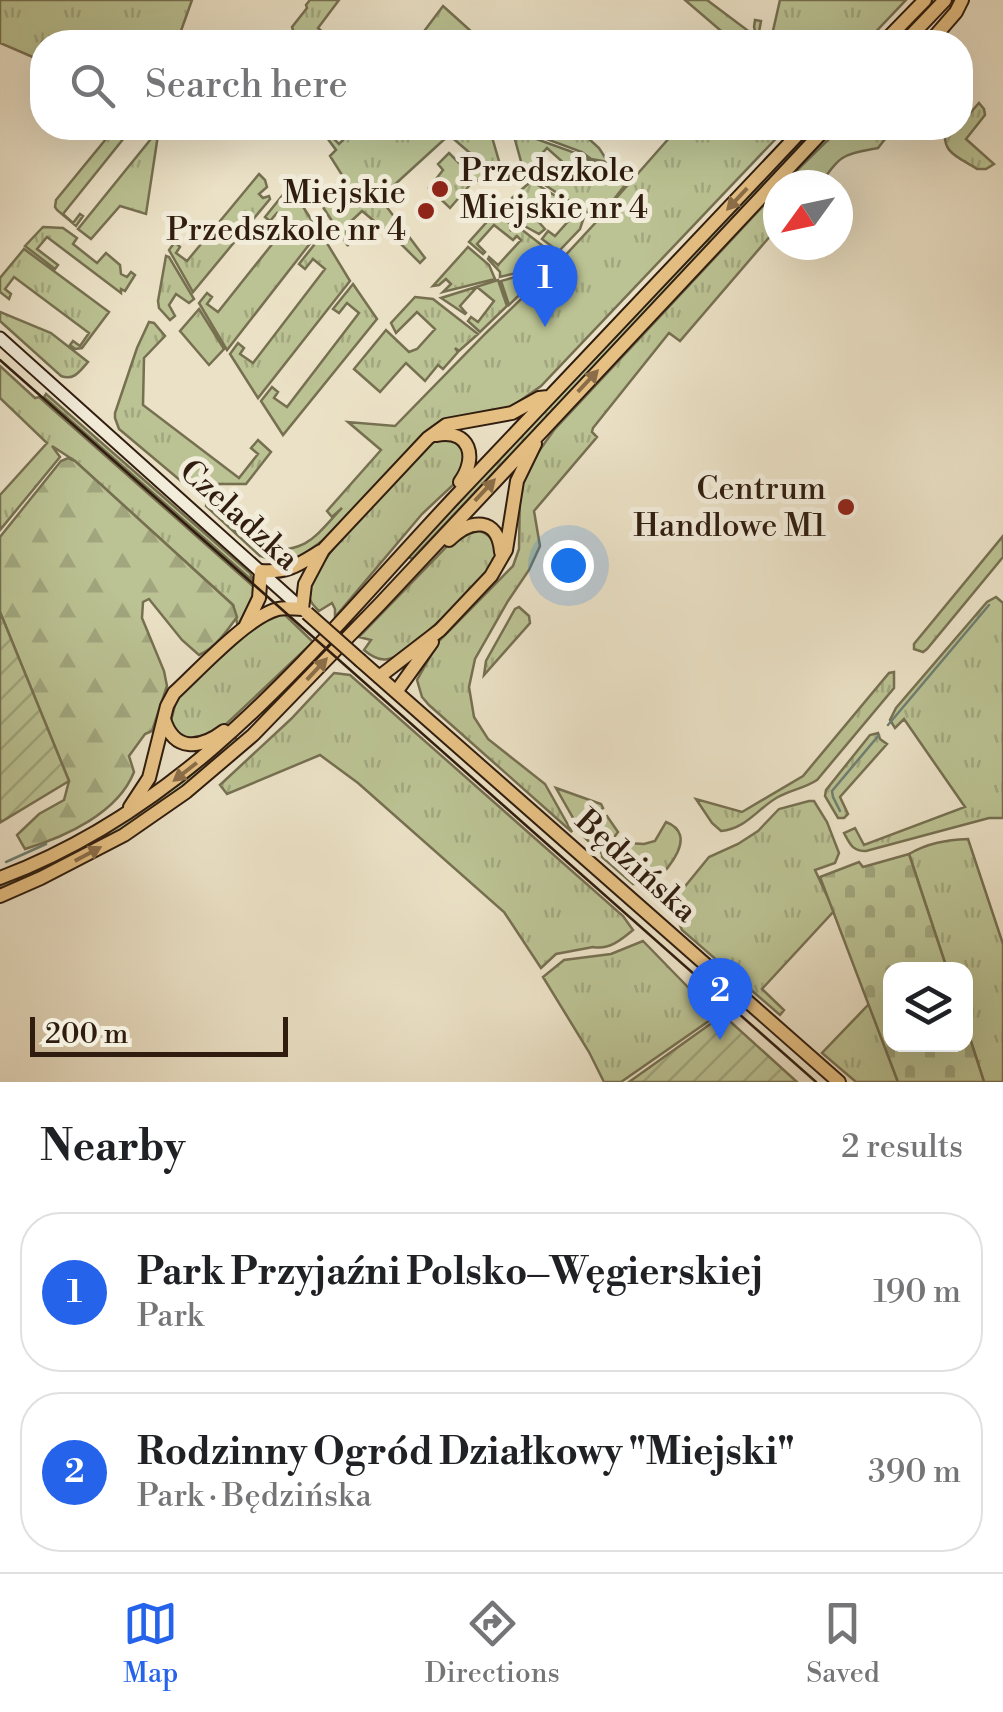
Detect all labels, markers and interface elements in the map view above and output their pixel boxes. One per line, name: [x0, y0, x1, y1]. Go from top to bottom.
search box: [30, 30, 973, 140]
icon: search: [65, 58, 120, 113]
text: Search here: [145, 62, 348, 109]
place label: Przedszkole Miejskie nr 4: [460, 151, 648, 228]
north arrow: [763, 170, 853, 260]
place label: Miejskie Przedszkole nr 4: [166, 173, 406, 250]
marker: Przedszkole Miejskie nr 4: [429, 178, 451, 200]
one-way arrow: [726, 187, 749, 211]
marker: Miejskie Przedszkole nr 4: [415, 200, 437, 222]
pin: 1: [512, 245, 578, 327]
one-way arrow: [576, 369, 599, 393]
street label: Czeladzka: [171, 451, 307, 579]
place label: Centrum Handlowe M1: [633, 469, 826, 546]
one-way arrow: [473, 478, 496, 502]
marker: Centrum Handlowe M1: [835, 496, 857, 518]
your location: [543, 540, 594, 591]
one-way arrow: [305, 658, 328, 682]
one-way arrow: [172, 762, 198, 782]
street label: Będzińska: [566, 800, 706, 932]
one-way arrow: [74, 846, 103, 863]
pin: 2: [688, 958, 752, 1040]
map controls: [883, 962, 973, 1052]
button: layers: [883, 962, 973, 1052]
scale bar: [30, 1012, 288, 1056]
text: 200 m: [45, 1017, 128, 1052]
text: Nearby: [40, 1121, 185, 1174]
text: 2 results: [841, 1127, 963, 1167]
text: Park Przyjaźni Polsko–Węgierskiej: [137, 1249, 763, 1296]
text: 1: [67, 1272, 82, 1312]
text: 190 m: [873, 1272, 961, 1312]
text: Park: [137, 1296, 204, 1336]
text: Rodzinny Ogród Działkowy "Miejski": [137, 1429, 794, 1476]
text: 2: [64, 1452, 85, 1492]
text: 390 m: [868, 1452, 961, 1492]
text: Park · Będzińska: [137, 1476, 372, 1516]
tab: Map: [123, 1596, 178, 1691]
tab: Directions: [425, 1596, 560, 1691]
tab: Saved: [806, 1596, 880, 1691]

